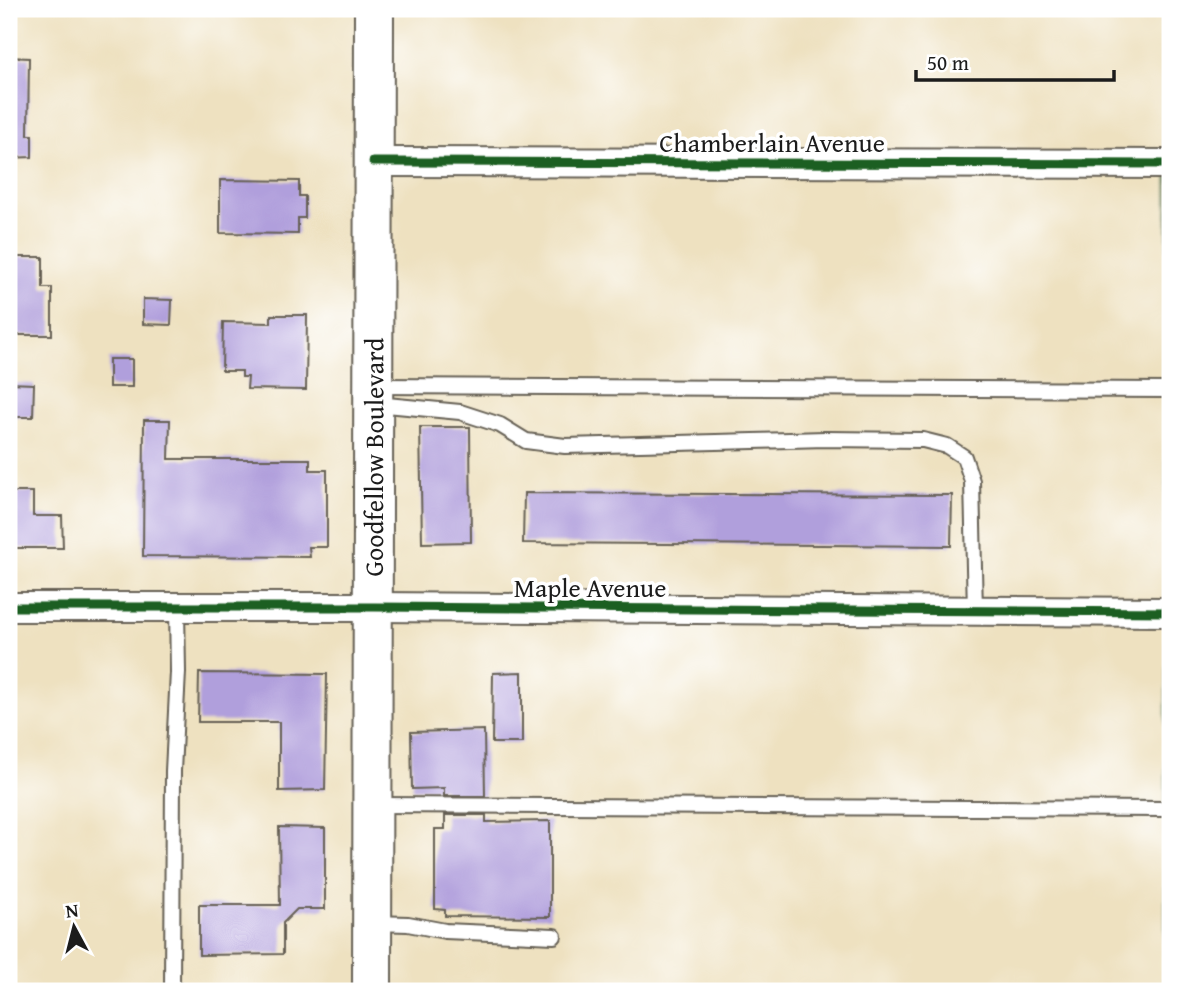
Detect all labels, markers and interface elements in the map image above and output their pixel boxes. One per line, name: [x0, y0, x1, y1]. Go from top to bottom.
scale bar: [916, 38, 1114, 82]
text: 50 m: [927, 47, 969, 78]
street label: Chamberlain Avenue: [659, 123, 885, 162]
street label: Goodfellow Boulevard: [353, 337, 393, 576]
street label: Maple Avenue: [514, 568, 666, 607]
north arrow: [38, 892, 108, 962]
text: N: [64, 895, 80, 925]

